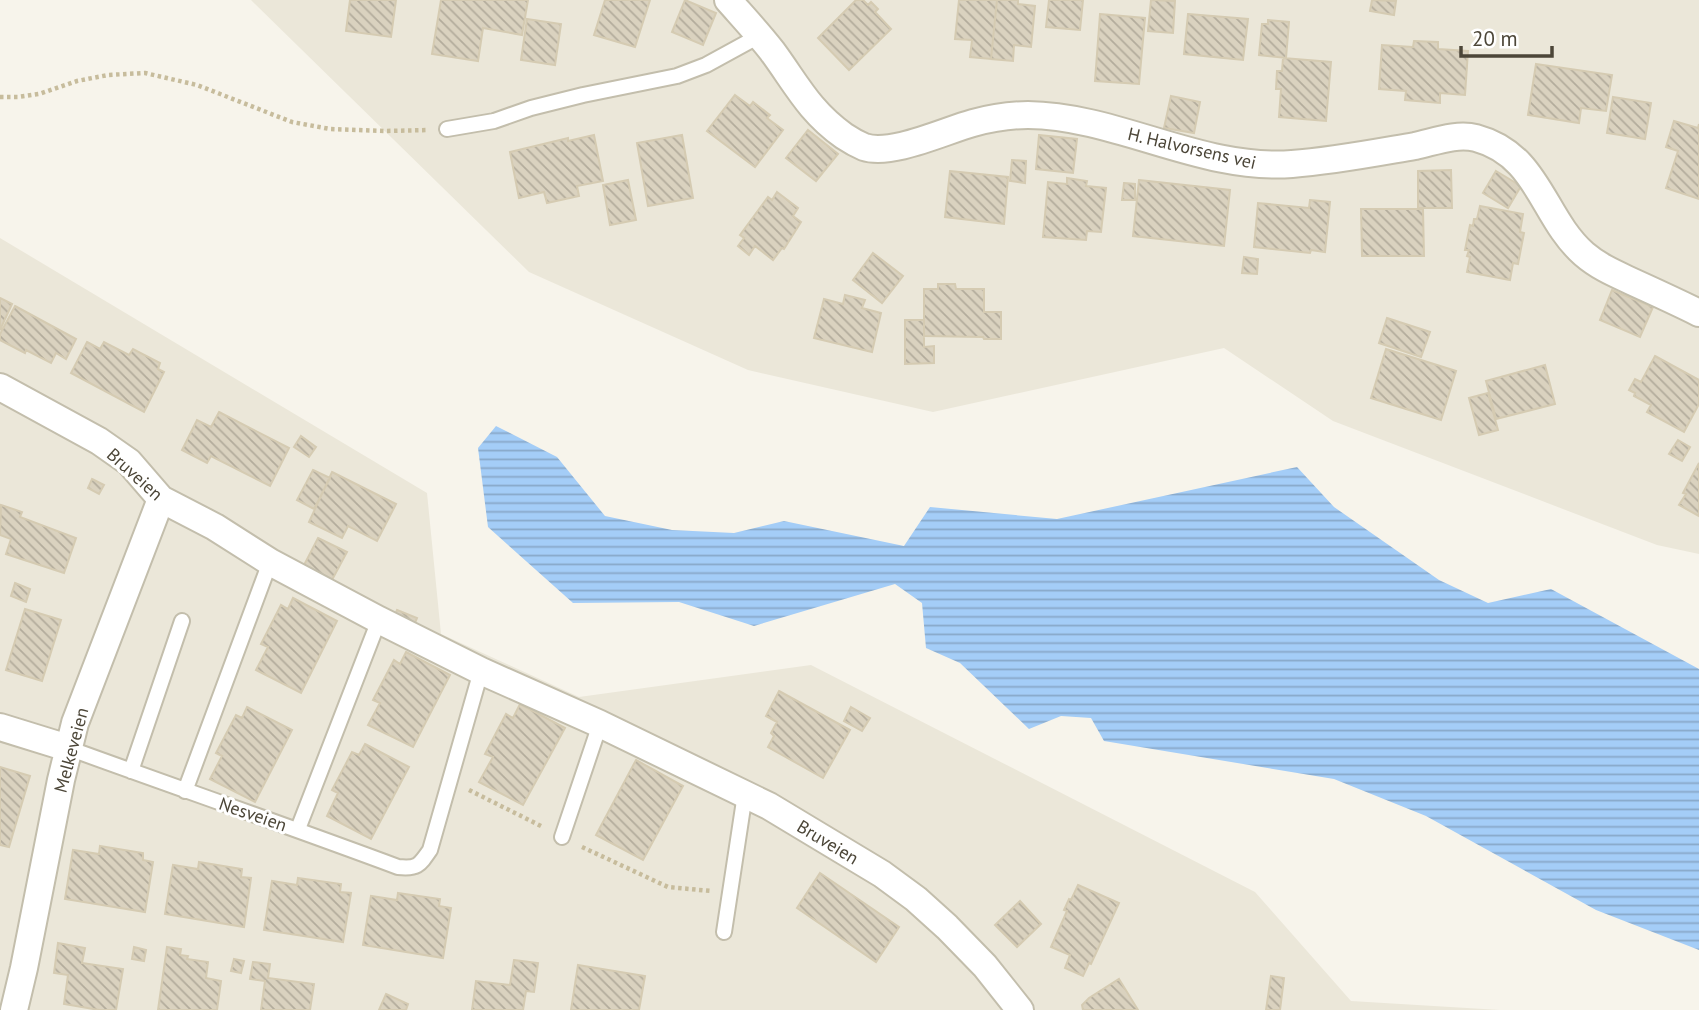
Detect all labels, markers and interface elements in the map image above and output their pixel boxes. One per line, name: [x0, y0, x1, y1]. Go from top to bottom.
scale bar: [1461, 14, 1552, 58]
text: 20 m: [1472, 25, 1518, 52]
street label: H. Halvorsens vei: [1126, 122, 1258, 174]
street label: Bruveien: [102, 443, 168, 505]
street label: Melkeveien: [49, 705, 93, 795]
street label: Nesveien: [216, 792, 290, 836]
street label: Bruveien: [793, 815, 863, 869]

